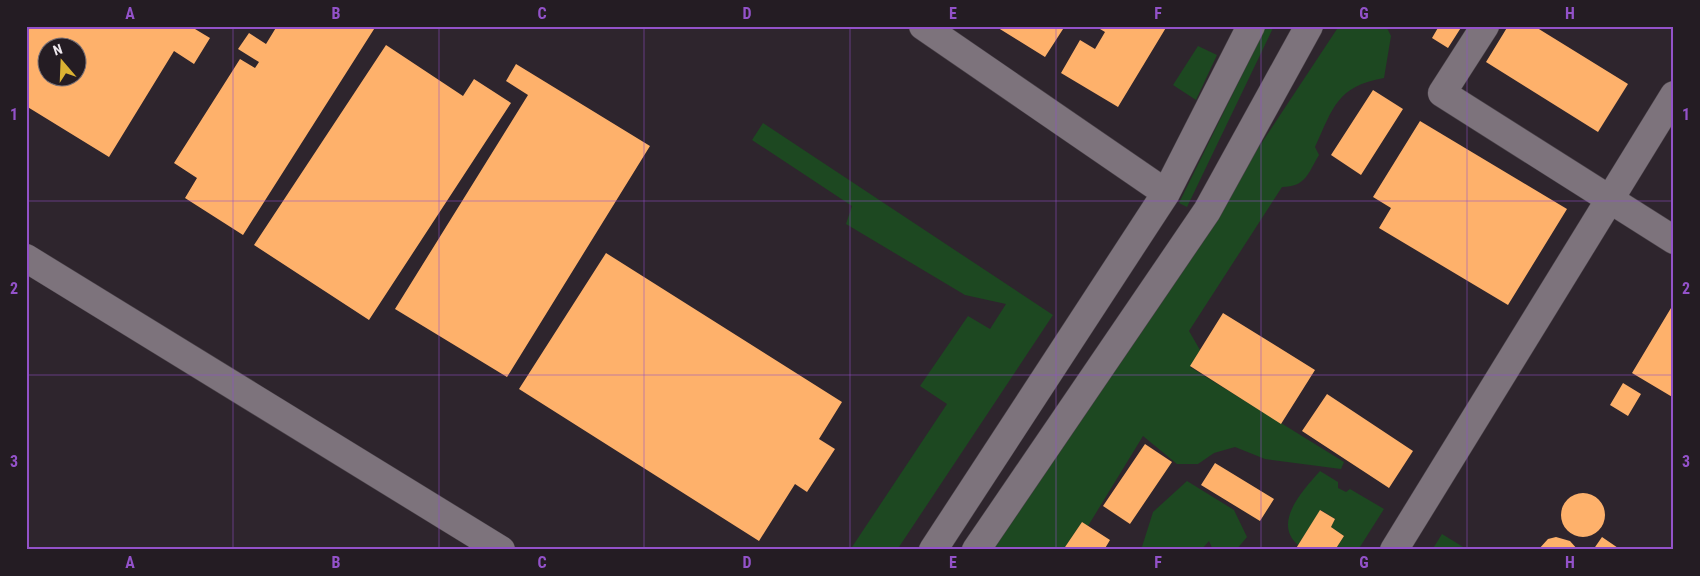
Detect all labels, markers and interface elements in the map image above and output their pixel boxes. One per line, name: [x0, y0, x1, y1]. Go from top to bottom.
text: A: [125, 4, 135, 23]
text: B: [332, 4, 341, 23]
text: C: [537, 4, 547, 23]
text: D: [742, 4, 752, 23]
text: E: [949, 4, 957, 23]
text: F: [1154, 4, 1162, 23]
text: G: [1359, 4, 1369, 23]
text: H: [1565, 4, 1575, 23]
north arrow: [38, 38, 88, 88]
text: N: [51, 41, 64, 59]
text: 1: [10, 105, 18, 124]
text: 1: [1682, 105, 1690, 124]
text: 2: [10, 279, 18, 298]
text: 2: [1682, 279, 1690, 298]
text: 3: [10, 452, 18, 471]
text: 3: [1682, 452, 1690, 471]
text: A: [125, 553, 135, 572]
text: B: [332, 553, 341, 572]
text: C: [537, 553, 547, 572]
text: D: [742, 553, 752, 572]
text: E: [949, 553, 957, 572]
text: F: [1154, 553, 1162, 572]
text: G: [1359, 553, 1369, 572]
text: H: [1565, 553, 1575, 572]

